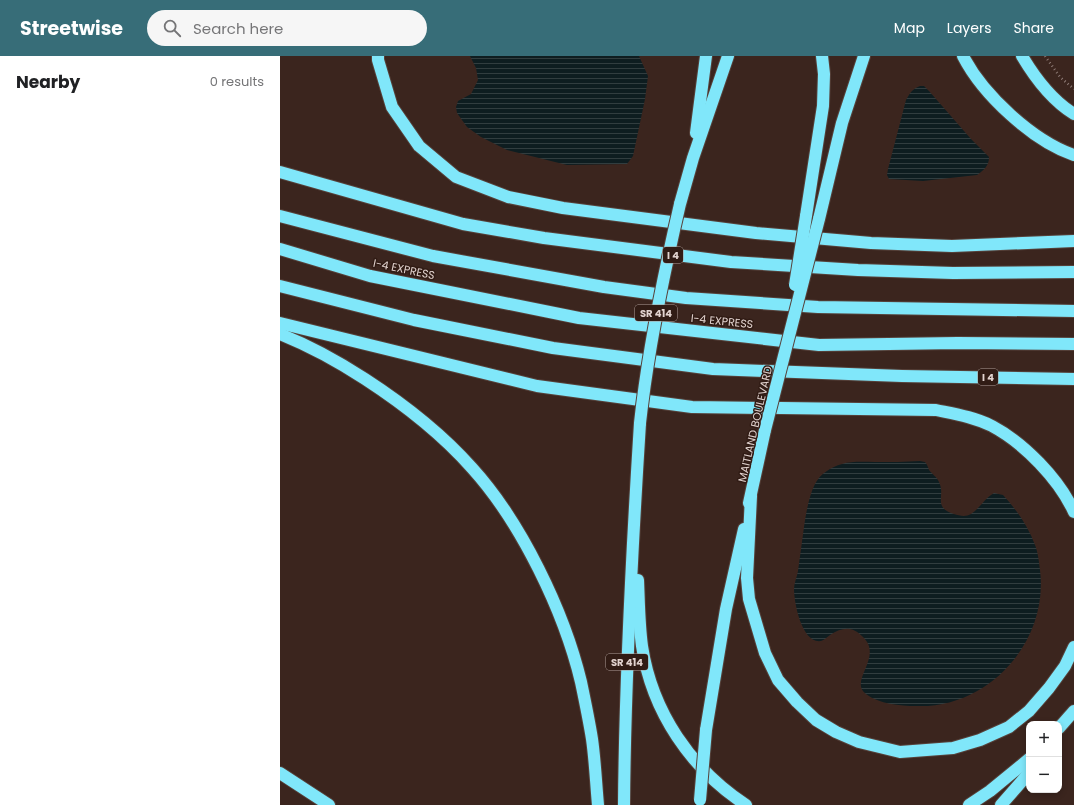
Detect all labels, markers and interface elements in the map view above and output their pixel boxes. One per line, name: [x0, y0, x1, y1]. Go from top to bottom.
search box: [147, 10, 427, 46]
text: Streetwise: [20, 15, 123, 42]
icon: search: [161, 17, 183, 39]
text: Search here: [193, 18, 283, 39]
text: Map: [894, 18, 925, 38]
text: Layers: [947, 18, 991, 38]
text: Share: [1013, 18, 1054, 38]
text: Nearby: [16, 70, 80, 94]
text: 0 results: [210, 72, 264, 91]
road number: I 4: [663, 247, 683, 263]
street label: I-4 EXPRESS: [372, 255, 436, 283]
road number: SR 414: [635, 305, 677, 321]
street label: I-4 EXPRESS: [690, 310, 754, 332]
street label: MAITLAND BOULEVARD: [734, 364, 776, 484]
road number: I 4: [978, 369, 998, 385]
road number: SR 414: [606, 654, 648, 670]
map controls: [1026, 721, 1062, 793]
button: +: [1026, 721, 1062, 757]
button: −: [1026, 757, 1062, 793]

